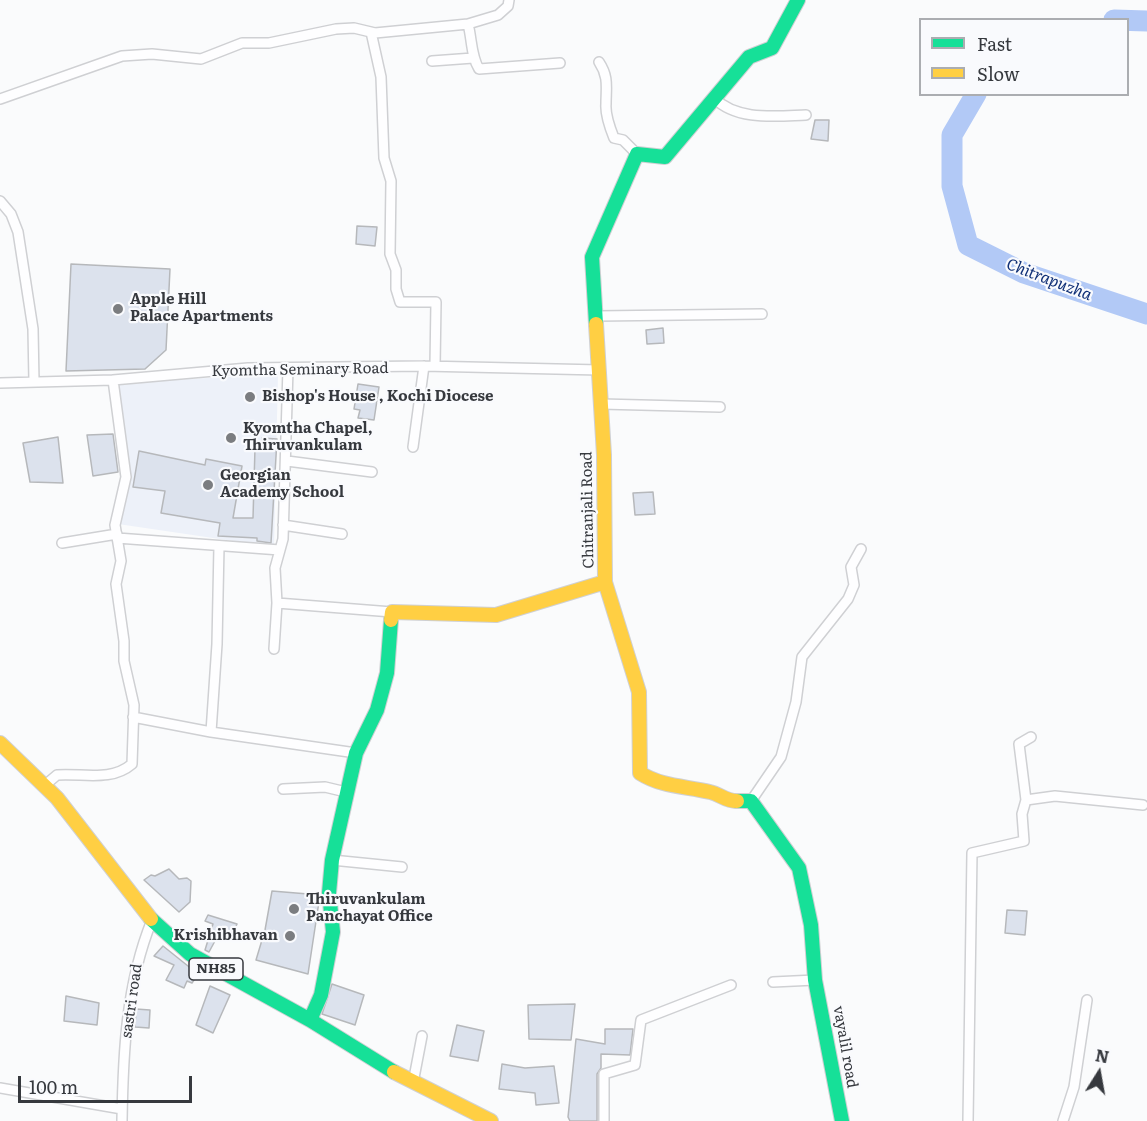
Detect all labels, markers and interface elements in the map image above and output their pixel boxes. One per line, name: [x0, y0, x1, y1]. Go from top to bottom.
legend: [919, 18, 1129, 96]
text: Fast: [977, 30, 1012, 57]
text: Slow: [977, 60, 1019, 87]
water label: Chitrapuzha: [1004, 255, 1094, 305]
place label: Apple Hill Palace Apartments: [130, 291, 273, 326]
marker: Apple Hill Palace Apartments: [111, 302, 125, 316]
street label: Kyomtha Seminary Road: [211, 359, 389, 381]
place label: Bishop's House , Kochi Diocese: [262, 388, 494, 406]
marker: Bishop's House , Kochi Diocese: [243, 390, 257, 404]
place label: Kyomtha Chapel, Thiruvankulam: [243, 420, 373, 455]
marker: Kyomtha Chapel, Thiruvankulam: [224, 431, 238, 445]
street label: Chitranjali Road: [578, 451, 598, 569]
place label: Georgian Academy School: [220, 467, 344, 502]
marker: Georgian Academy School: [201, 478, 215, 492]
place label: Thiruvankulam Panchayat Office: [306, 891, 433, 926]
marker: Thiruvankulam Panchayat Office: [287, 902, 301, 916]
place label: Krishibhavan: [174, 927, 278, 945]
marker: Krishibhavan: [283, 929, 297, 943]
road number: NH85: [189, 958, 243, 980]
street label: sastri road: [118, 963, 146, 1039]
street label: vayalil road: [829, 1004, 861, 1090]
text: N: [1094, 1042, 1111, 1068]
north arrow: [1069, 1043, 1129, 1103]
scale bar: [21, 1064, 195, 1102]
text: 100 m: [29, 1073, 78, 1100]

